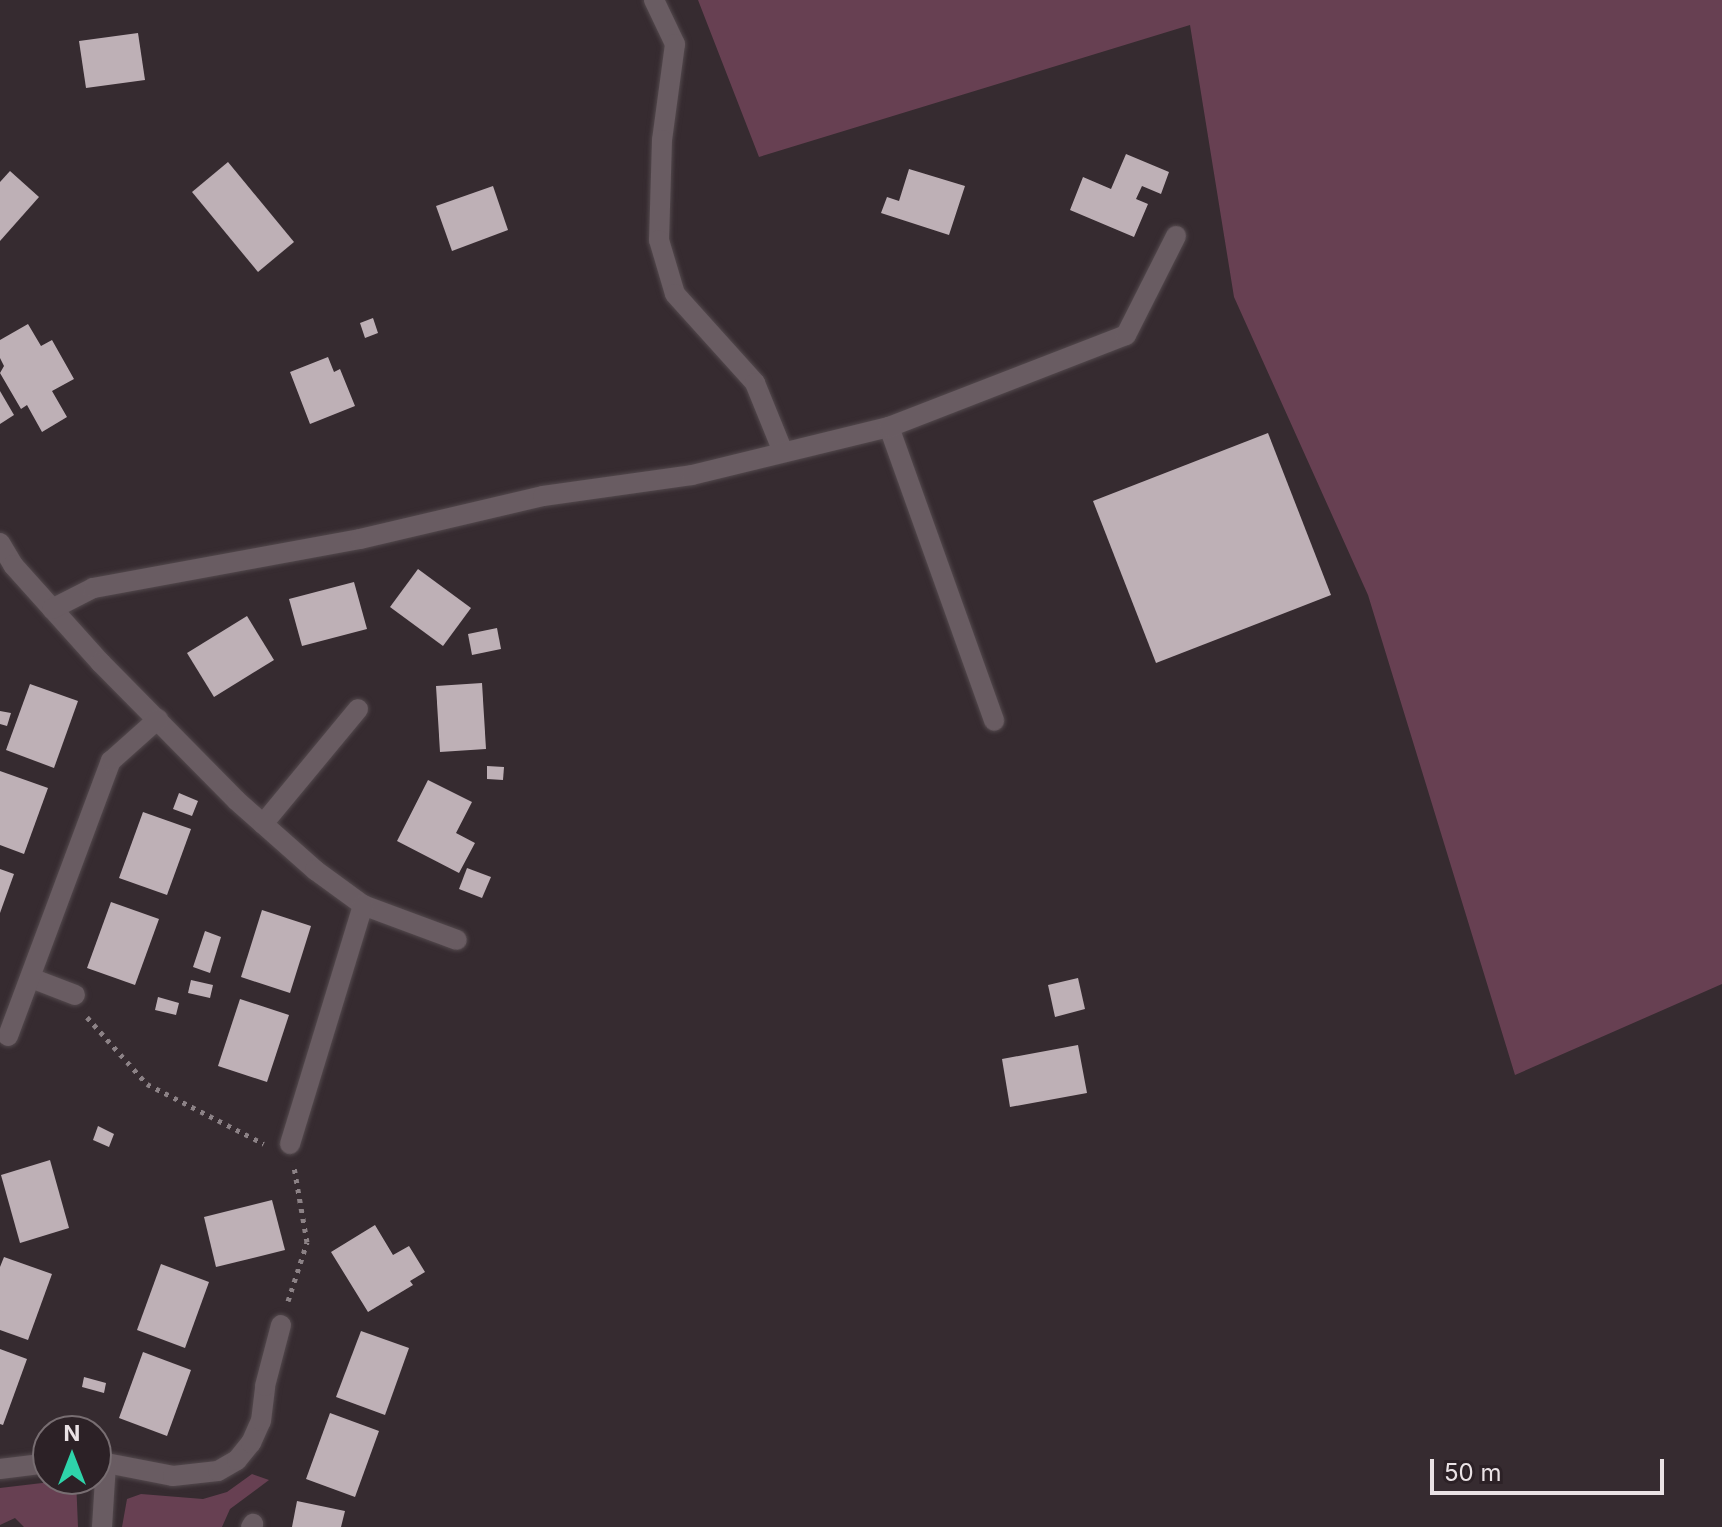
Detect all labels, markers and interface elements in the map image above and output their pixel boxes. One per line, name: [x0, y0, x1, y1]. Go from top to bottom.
north arrow: [32, 1415, 112, 1495]
text: N: [64, 1420, 80, 1446]
scale bar: [1434, 1443, 1668, 1493]
text: 50 m: [1444, 1458, 1502, 1487]

